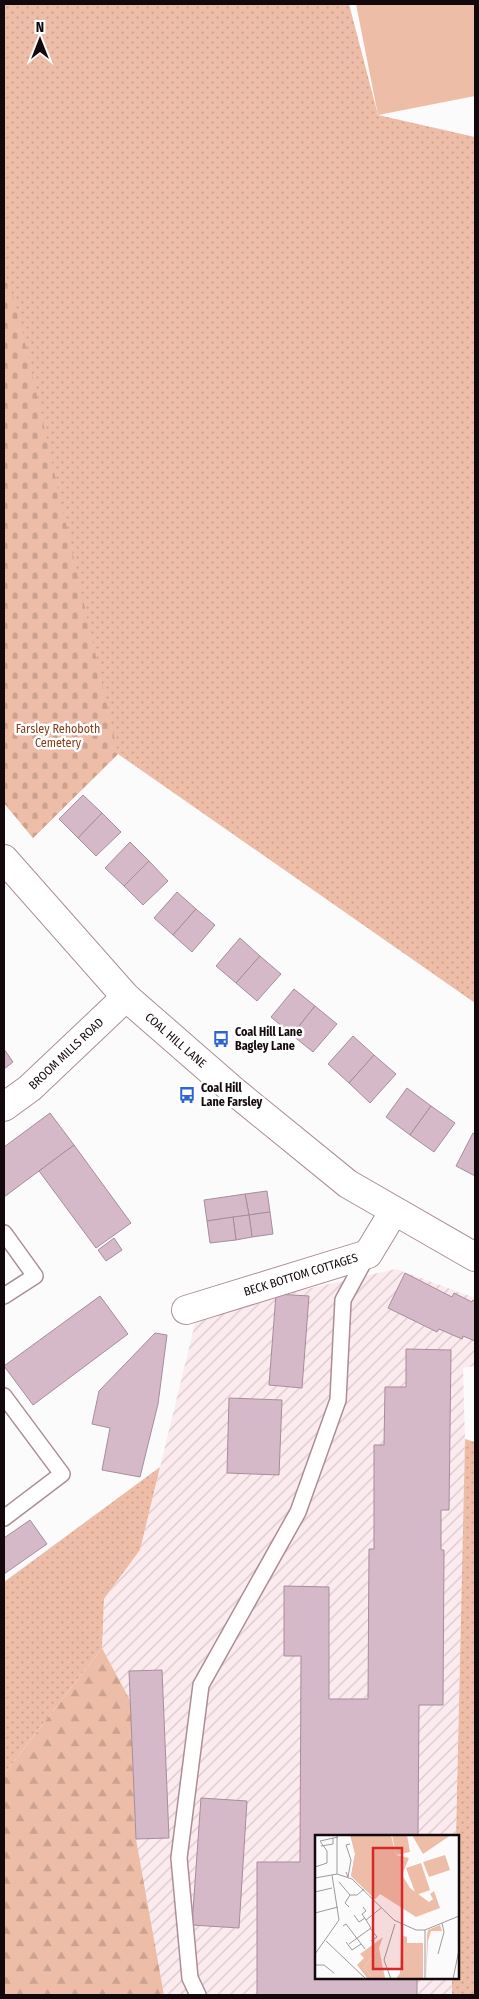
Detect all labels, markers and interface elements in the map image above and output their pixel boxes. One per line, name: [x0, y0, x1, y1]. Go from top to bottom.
north arrow: [15, 15, 65, 65]
text: N: [36, 19, 44, 36]
park label: Farsley Rehoboth Cemetery: [16, 722, 100, 750]
street label: COAL HILL LANE: [142, 1010, 209, 1071]
street label: BROOM MILLS ROAD: [26, 1015, 106, 1092]
place label: Coal Hill Lane Bagley Lane: [235, 1025, 302, 1053]
bus stop icon: Coal Hill Lane Bagley Lane: [211, 1029, 231, 1049]
place label: Coal Hill Lane Farsley: [201, 1081, 263, 1109]
bus stop icon: Coal Hill Lane Farsley: [177, 1085, 197, 1105]
street label: BECK BOTTOM COTTAGES: [242, 1251, 360, 1299]
inset map: [315, 1835, 459, 1979]

